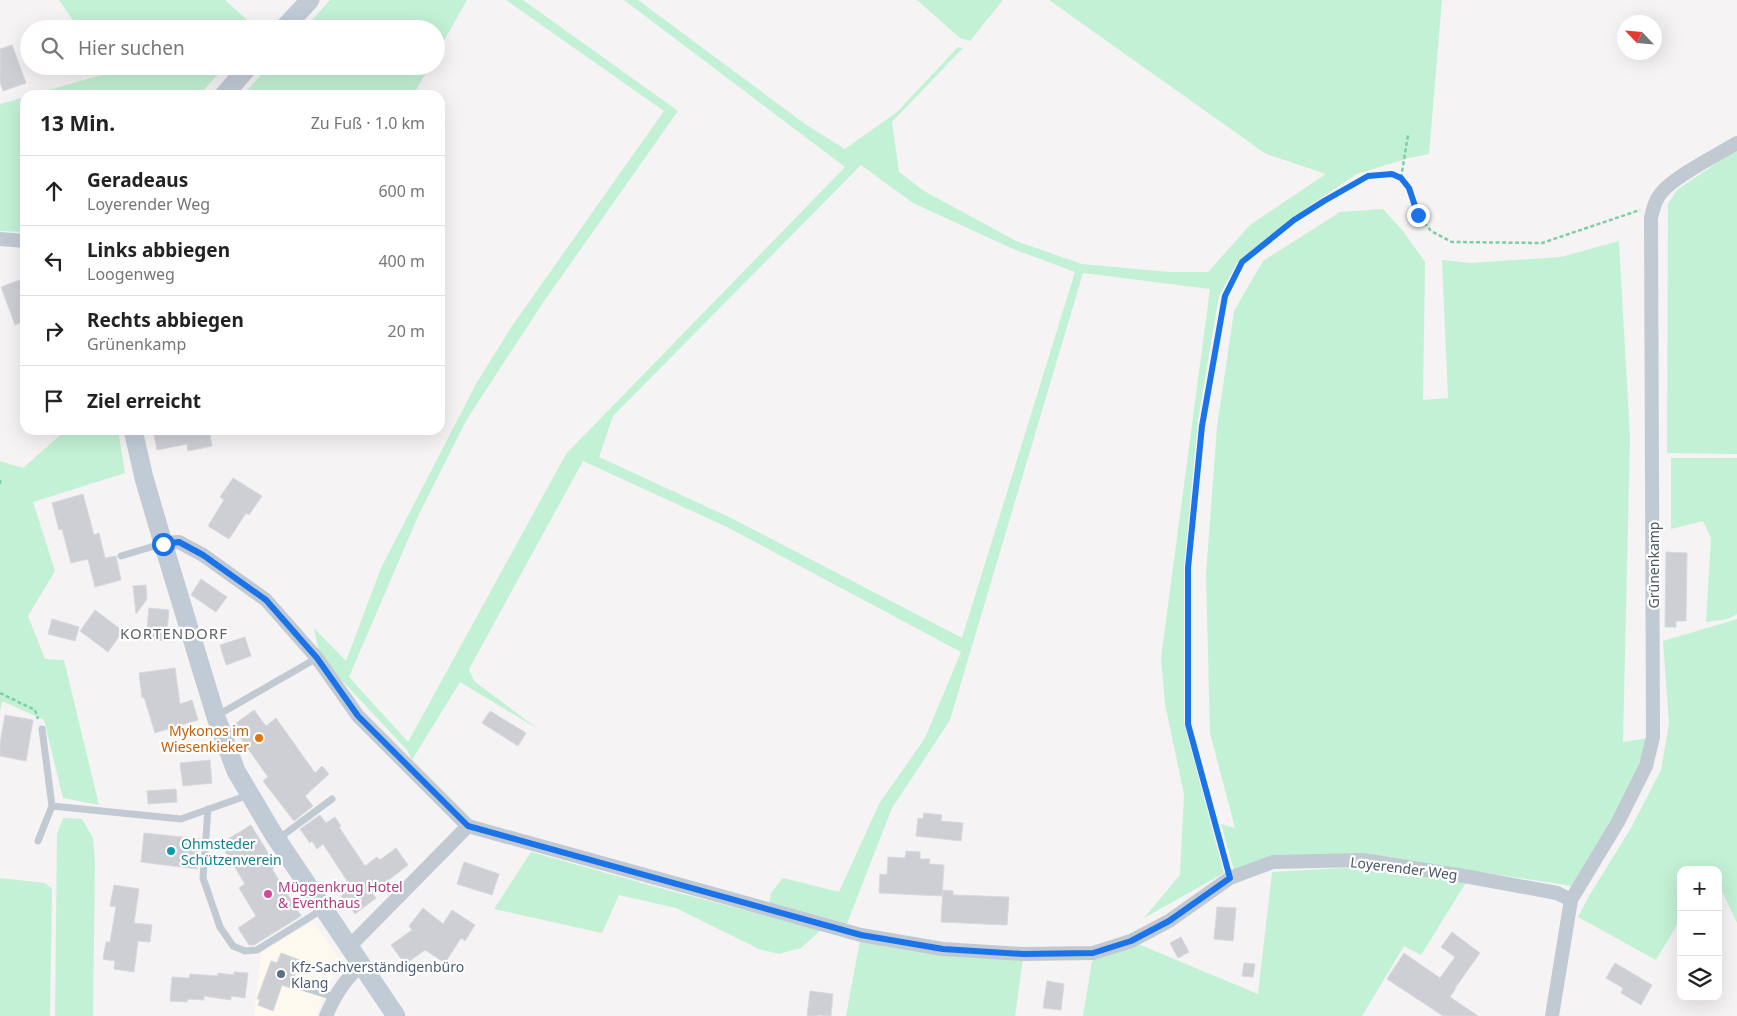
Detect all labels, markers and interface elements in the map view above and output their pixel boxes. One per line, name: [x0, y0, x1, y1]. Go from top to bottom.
north arrow: [1617, 15, 1662, 60]
search box: [20, 20, 445, 75]
icon: search: [38, 34, 66, 62]
text: Hier suchen: [78, 35, 185, 61]
text: 13 Min.: [40, 109, 115, 137]
text: Zu Fuß · 1.0 km: [311, 112, 425, 134]
text: Geradeaus: [87, 167, 188, 193]
icon: ahead: [40, 177, 68, 205]
text: 600 m: [378, 180, 425, 202]
text: Loyerender Weg: [87, 193, 210, 215]
route end: [1407, 204, 1430, 227]
text: Links abbiegen: [87, 237, 230, 263]
icon: left: [40, 247, 68, 275]
text: 400 m: [378, 250, 425, 272]
text: Loogenweg: [87, 263, 175, 285]
text: Rechts abbiegen: [87, 307, 244, 333]
icon: right: [40, 317, 68, 345]
text: 20 m: [388, 320, 425, 342]
text: Grünenkamp: [87, 333, 186, 355]
icon: arrive: [40, 387, 68, 415]
text: Ziel erreicht: [87, 388, 201, 414]
street label: Grünenkamp: [1644, 522, 1663, 608]
route start: [152, 533, 175, 556]
district label: KORTENDORF: [120, 623, 228, 643]
place label: Mykonos im Wiesenkieker: [161, 721, 249, 756]
marker: Mykonos im Wiesenkieker: [253, 732, 265, 744]
place label: Ohmsteder Schützenverein: [181, 834, 282, 869]
marker: Ohmsteder Schützenverein: [165, 845, 177, 857]
street label: Loyerender Weg: [1349, 852, 1459, 884]
map controls: [1677, 866, 1722, 1001]
button: +: [1677, 866, 1722, 911]
place label: Müggenkrug Hotel & Eventhaus: [278, 877, 403, 912]
marker: Müggenkrug Hotel & Eventhaus: [262, 888, 274, 900]
button: −: [1677, 911, 1722, 956]
button: layers: [1677, 956, 1722, 1001]
place label: Kfz-Sachverständigenbüro Klang: [291, 957, 464, 992]
marker: Kfz-Sachverständigenbüro Klang: [275, 968, 287, 980]

